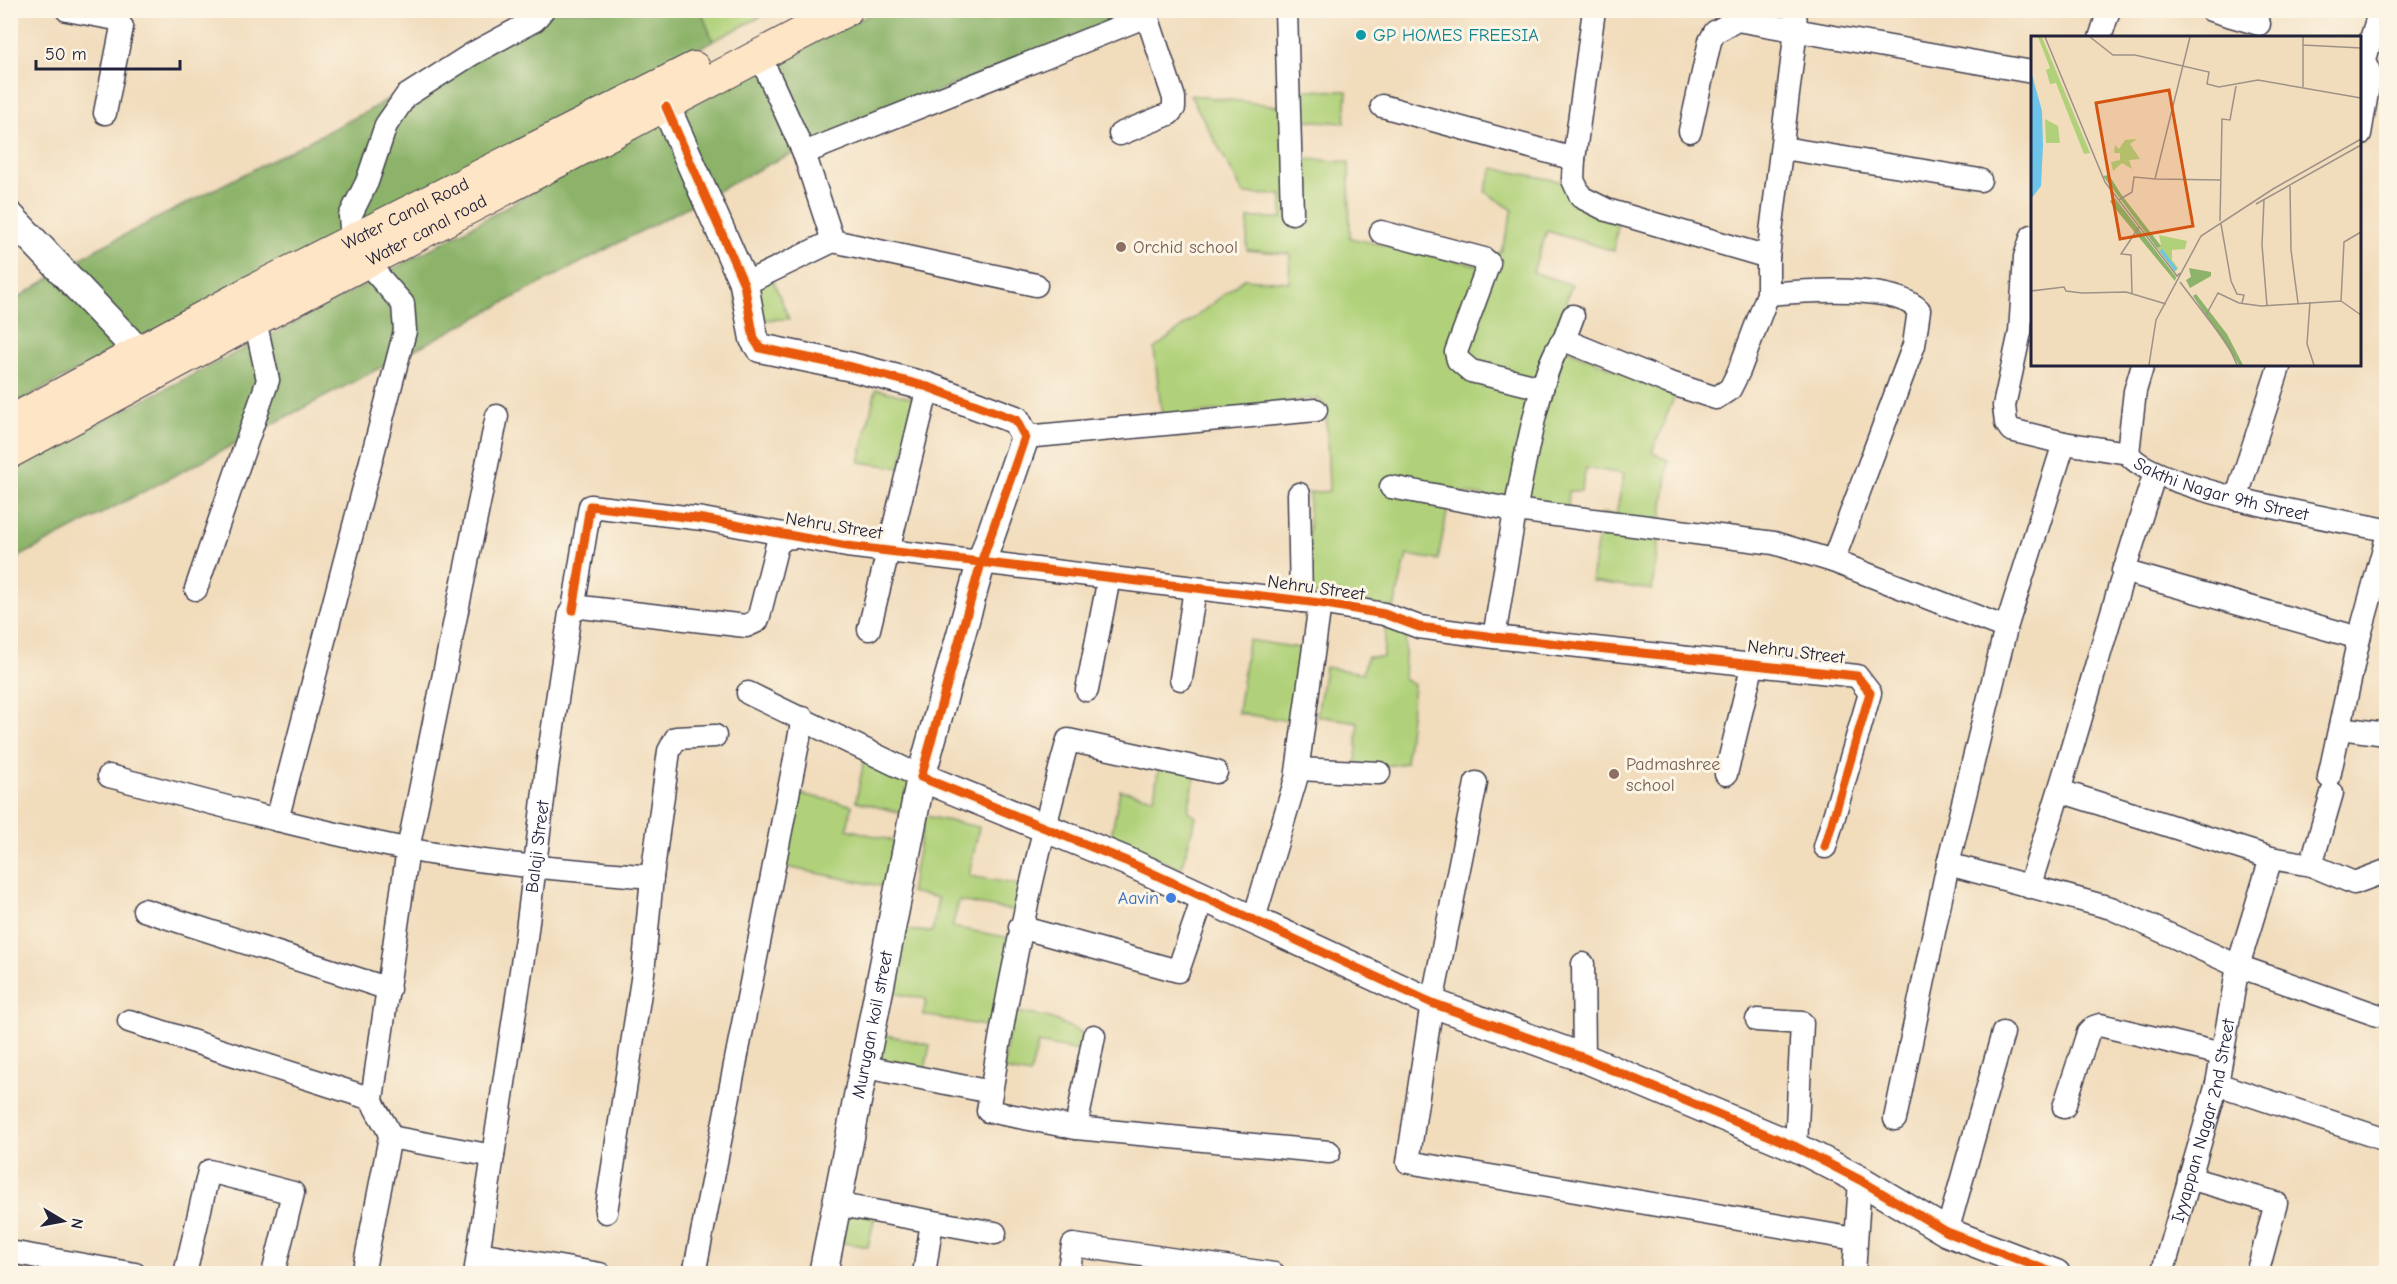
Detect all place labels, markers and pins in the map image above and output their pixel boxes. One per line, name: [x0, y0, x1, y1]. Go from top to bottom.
place label: GP HOMES FREESIA: [1373, 25, 1539, 46]
marker: GP HOMES FREESIA: [1354, 28, 1368, 42]
place label: Orchid school: [1133, 237, 1238, 258]
marker: Orchid school: [1114, 240, 1128, 254]
place label: Padmashree school: [1626, 754, 1720, 796]
marker: Padmashree school: [1607, 767, 1621, 781]
place label: Aavin: [1118, 888, 1159, 909]
marker: Aavin: [1164, 891, 1178, 905]

